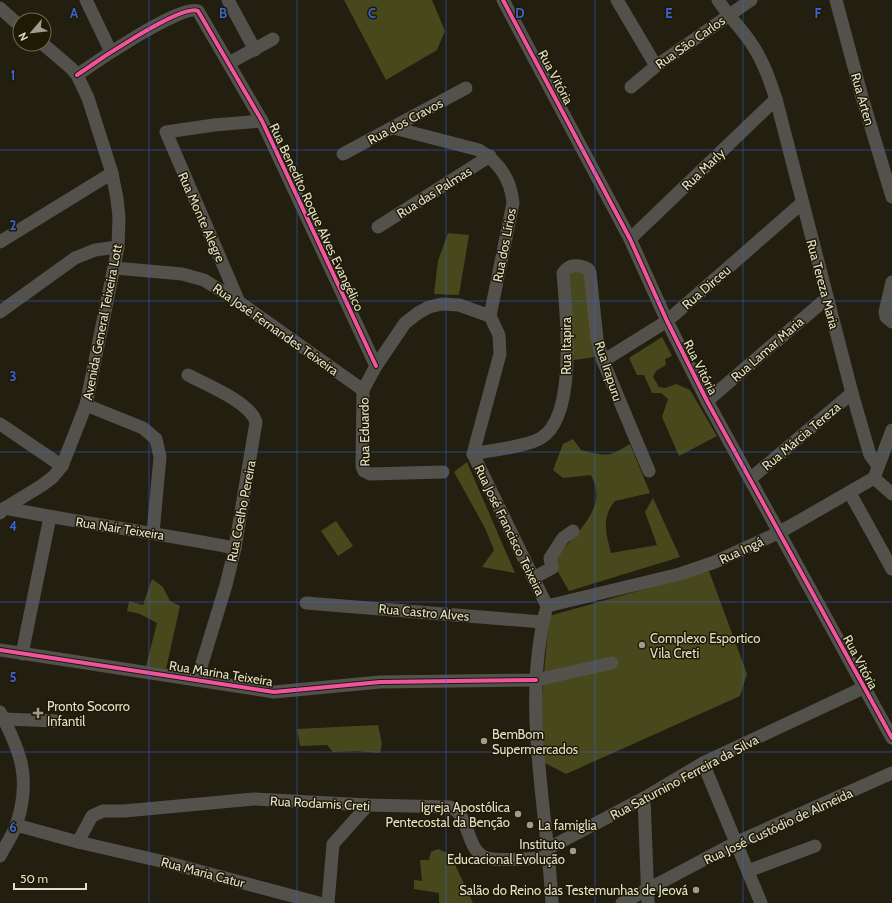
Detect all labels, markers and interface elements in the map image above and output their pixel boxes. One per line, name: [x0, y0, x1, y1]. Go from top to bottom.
text: A: [70, 5, 79, 21]
text: B: [219, 5, 227, 21]
text: C: [368, 5, 376, 21]
text: D: [515, 5, 525, 21]
text: E: [665, 5, 673, 21]
text: F: [815, 5, 822, 21]
north arrow: [12, 12, 52, 52]
street label: Rua São Carlos: [652, 12, 728, 72]
text: N: [15, 30, 31, 43]
street label: Rua Vitória: [535, 47, 577, 108]
text: 1: [11, 67, 15, 83]
street label: Rua Arten: [848, 71, 878, 127]
street label: Rua dos Cravos: [365, 94, 446, 148]
street label: Rua Benedito Roque Alves Evangélico: [266, 120, 368, 314]
street label: Rua Marly: [678, 144, 728, 194]
street label: Rua das Palmas: [394, 162, 475, 221]
street label: Rua Monte Alegre: [175, 169, 229, 265]
street label: Rua dos Lírios: [489, 206, 519, 283]
text: 2: [10, 217, 17, 233]
street label: Rua Tereza Maria: [803, 238, 843, 331]
street label: Avenida General Teixeira Lott: [79, 242, 125, 401]
street label: Rua Dirceu: [678, 261, 734, 312]
street label: Rua José Fernandes Teixeira: [210, 279, 343, 379]
street label: Rua Lamar Maria: [727, 313, 807, 385]
street label: Rua Itapira: [558, 316, 574, 375]
street label: Rua Vitória: [680, 337, 722, 398]
street label: Rua Irapuru: [592, 339, 626, 403]
text: 3: [9, 368, 17, 384]
street label: Rua Eduardo: [355, 397, 373, 467]
street label: Rua Márcia Tereza: [758, 398, 844, 474]
street label: Rua Coelho Pereira: [223, 458, 259, 563]
street label: Rua José Francisco Teixeira: [471, 462, 549, 599]
street label: Rua Nair Teixeira: [74, 513, 166, 543]
text: 4: [9, 518, 17, 534]
street label: Rua Ingá: [716, 533, 766, 567]
street label: Rua Castro Alves: [378, 600, 471, 624]
place label: Complexo Esportico Vila Creti: [650, 630, 760, 661]
street label: Rua Vitória: [840, 632, 882, 693]
marker: Complexo Esportico Vila Creti: [637, 640, 647, 650]
street label: Rua Marina Teixeira: [168, 657, 275, 689]
text: 5: [10, 669, 17, 685]
place label: Pronto Socorro Infantil: [47, 698, 130, 729]
marker: Pronto Socorro Infantil: [32, 707, 44, 719]
place label: BemBom Supermercados: [492, 726, 579, 757]
street label: Rua Saturnino Ferreira da Silva: [607, 731, 762, 823]
marker: BemBom Supermercados: [479, 736, 489, 746]
street label: Rua José Custódio de Almeida: [701, 784, 856, 868]
street label: Rua Rodamis Creti: [270, 792, 370, 814]
place label: Igreja Apostólica Pentecostal da Benção: [386, 799, 511, 830]
marker: Igreja Apostólica Pentecostal da Benção: [513, 809, 523, 819]
place label: La famiglia: [538, 817, 598, 833]
text: 6: [9, 819, 17, 835]
marker: La famiglia: [525, 820, 535, 830]
place label: Instituto Educacional Evolução: [447, 836, 565, 867]
marker: Instituto Educacional Evolução: [568, 846, 578, 856]
street label: Rua Maria Catur: [159, 853, 247, 891]
scale bar: [14, 865, 86, 891]
text: 50 m: [20, 871, 48, 886]
place label: Salão do Reino das Testemunhas de Jeová: [459, 882, 689, 898]
marker: Salão do Reino das Testemunhas de Jeová: [691, 885, 701, 895]

